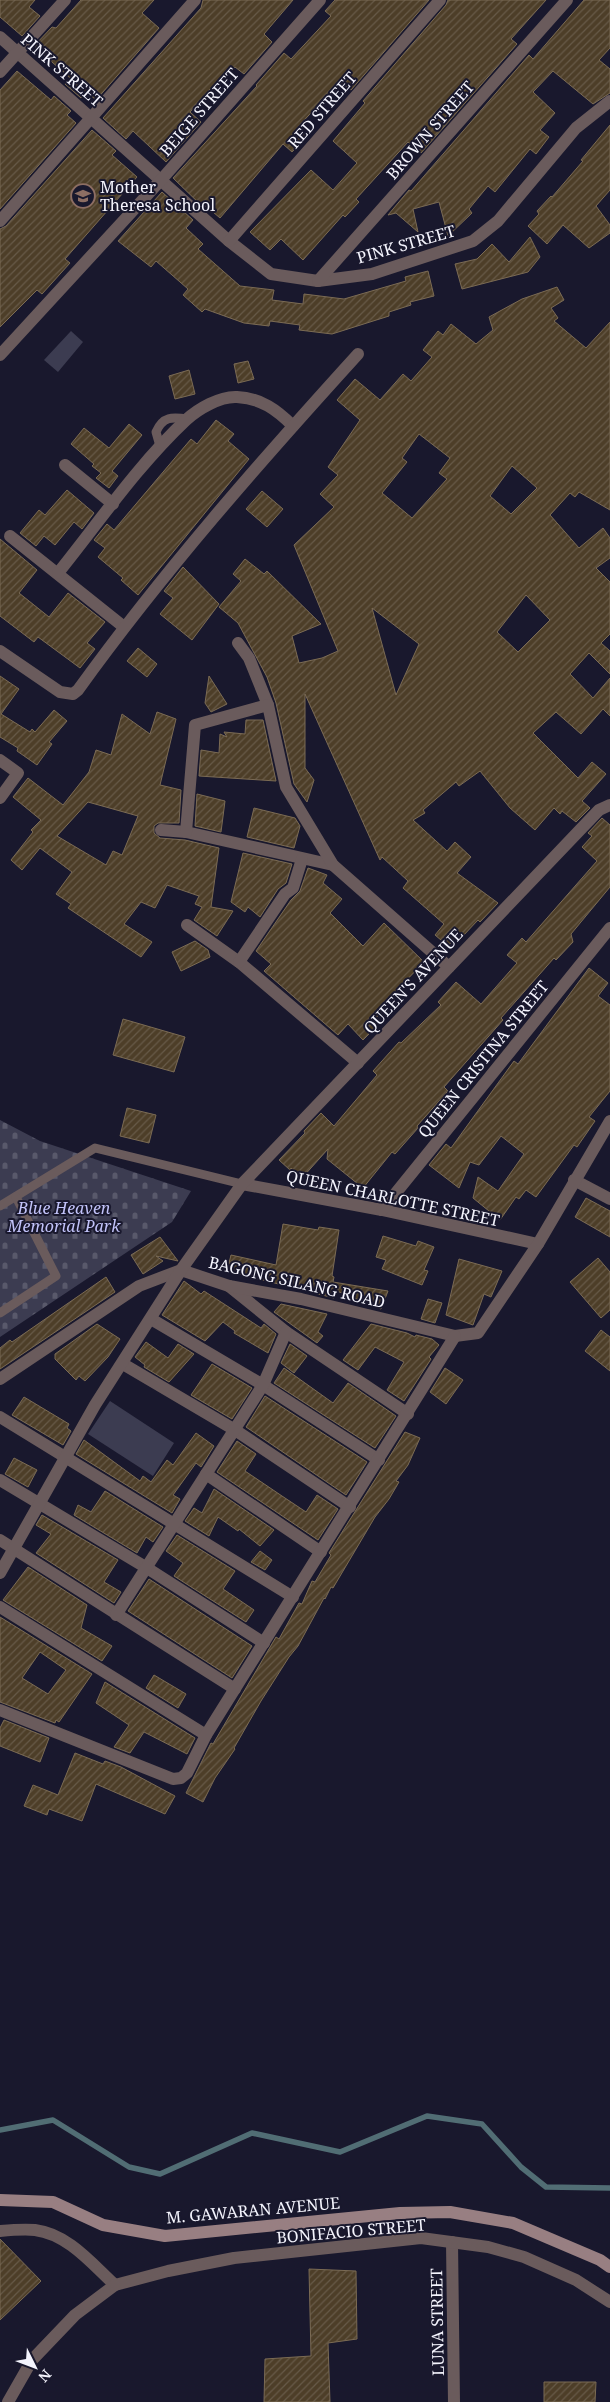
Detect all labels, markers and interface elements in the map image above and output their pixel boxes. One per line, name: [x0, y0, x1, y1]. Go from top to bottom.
street label: PINK STREET: [16, 28, 108, 112]
street label: BEIGE STREET: [155, 63, 244, 161]
street label: RED STREET: [283, 67, 361, 153]
street label: BROWN STREET: [381, 76, 479, 184]
place label: Mother Theresa School: [100, 176, 215, 216]
school or university icon: Mother Theresa School: [70, 183, 96, 209]
street label: PINK STREET: [354, 219, 458, 269]
street label: QUEEN'S AVENUE: [358, 924, 468, 1038]
street label: QUEEN CRISTINA STREET: [413, 976, 553, 1142]
street label: QUEEN CHARLOTTE STREET: [284, 1165, 502, 1231]
park label: Blue Heaven Memorial Park: [7, 1197, 121, 1237]
street label: BAGONG SILANG ROAD: [207, 1251, 387, 1313]
street label: M. GAWARAN AVENUE: [165, 2191, 341, 2229]
street label: BONIFACIO STREET: [275, 2213, 427, 2248]
street label: LUNA STREET: [425, 2268, 449, 2376]
north arrow: [10, 2342, 60, 2392]
text: N: [34, 2366, 56, 2386]

